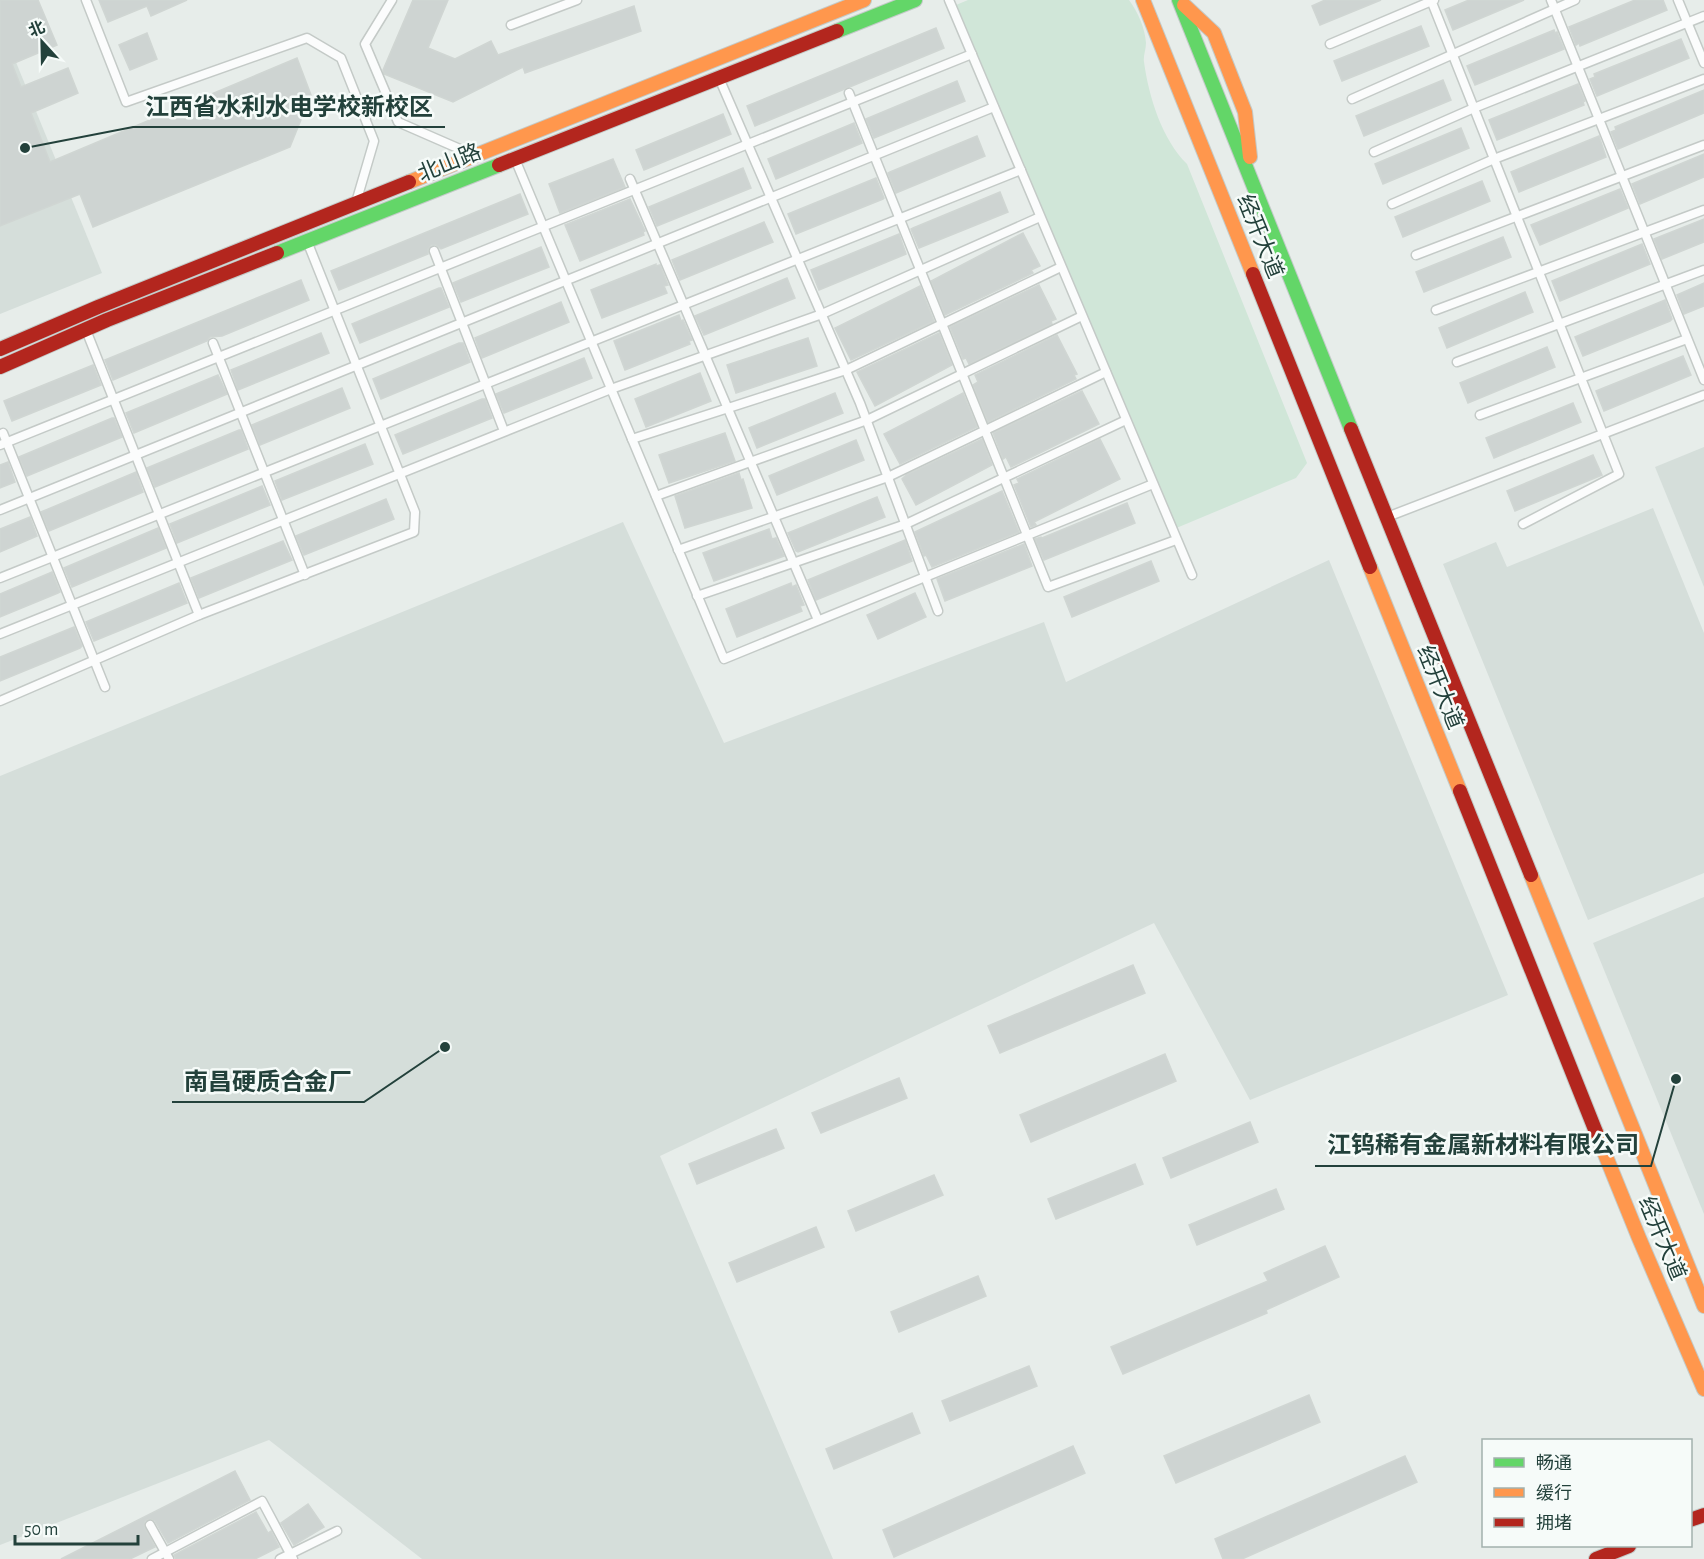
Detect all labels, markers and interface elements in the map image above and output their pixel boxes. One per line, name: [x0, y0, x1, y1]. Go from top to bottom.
north arrow: [12, 12, 72, 72]
text: 北: [26, 18, 47, 39]
callout: 江西省水利水电学校新校区: [133, 85, 445, 127]
text: 江西省水利水电学校新校区: [145, 94, 433, 120]
street label: 北山路: [414, 139, 484, 185]
street label: 经开大道: [1233, 191, 1288, 281]
street label: 经开大道: [1413, 642, 1468, 732]
callout: 南昌硬质合金厂: [172, 1060, 364, 1102]
text: 南昌硬质合金厂: [184, 1069, 352, 1095]
callout: 江钨稀有金属新材料有限公司: [1315, 1124, 1651, 1166]
text: 江钨稀有金属新材料有限公司: [1327, 1132, 1639, 1158]
street label: 经开大道: [1635, 1193, 1690, 1283]
legend: [1482, 1439, 1692, 1547]
text: 畅通: [1536, 1453, 1572, 1473]
text: 缓行: [1536, 1483, 1572, 1503]
scale bar: [15, 1508, 138, 1546]
text: 拥堵: [1536, 1513, 1572, 1533]
text: 50 m: [24, 1521, 58, 1539]

